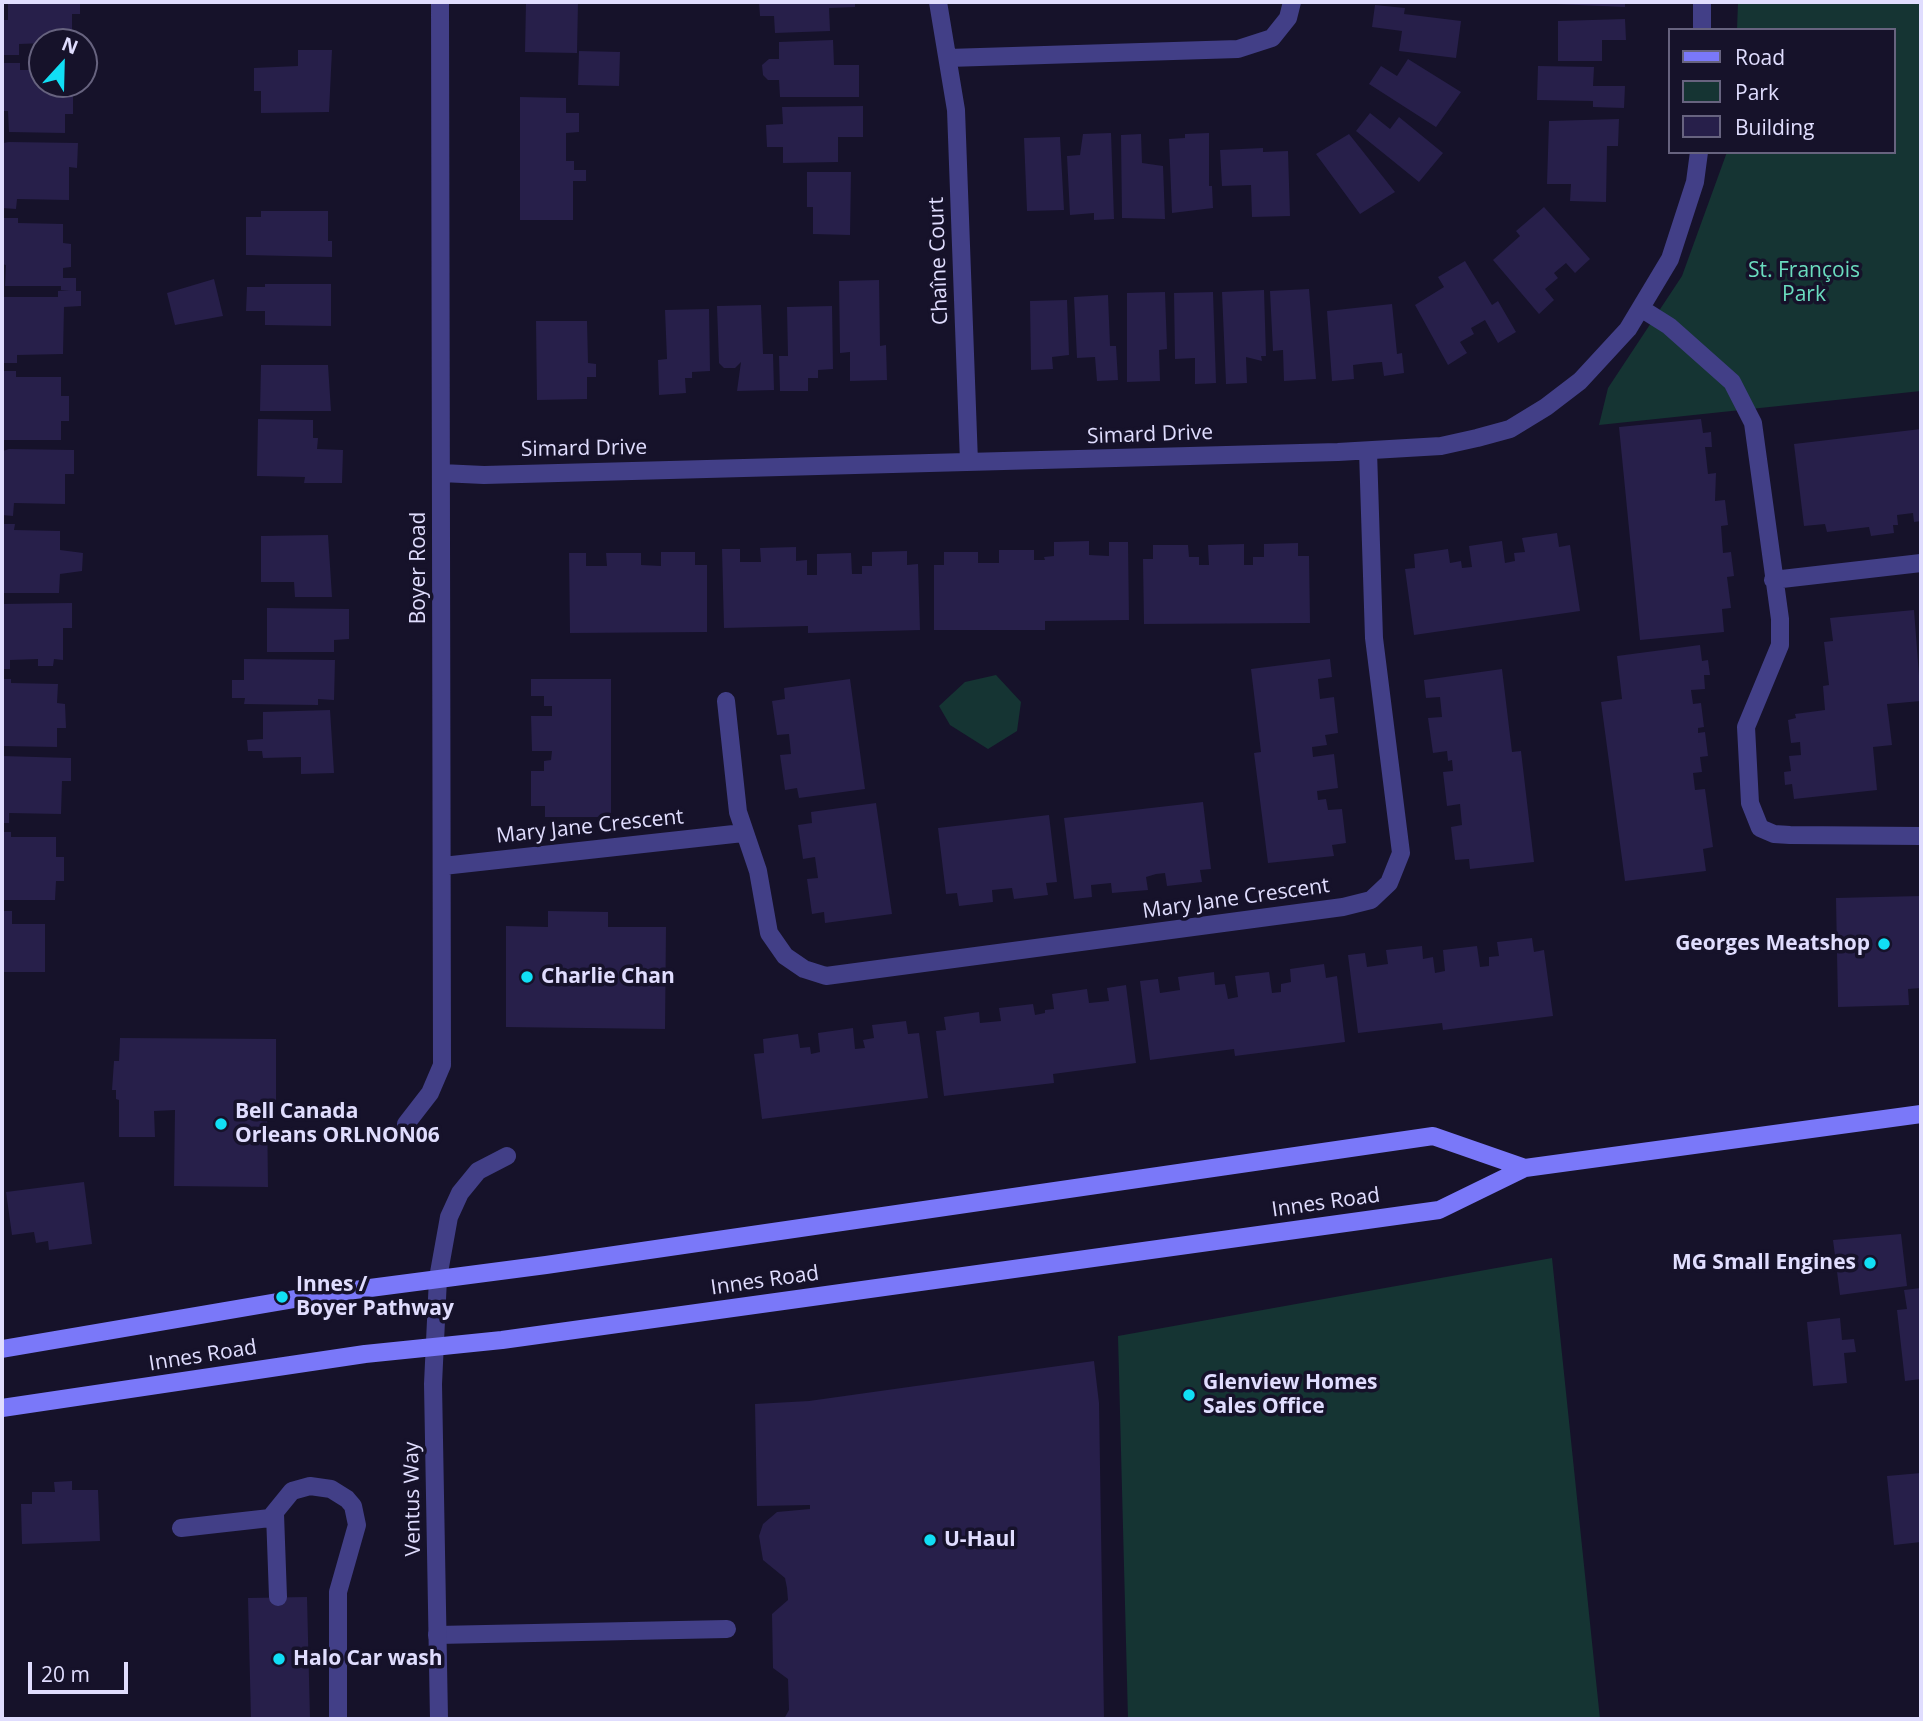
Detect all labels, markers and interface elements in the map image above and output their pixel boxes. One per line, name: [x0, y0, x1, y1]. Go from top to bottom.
north arrow: [28, 28, 98, 98]
legend: [1668, 28, 1895, 154]
text: N: [58, 30, 82, 60]
text: Road: [1735, 43, 1785, 71]
text: Park: [1735, 78, 1779, 106]
text: Building: [1735, 113, 1814, 141]
street label: Chaîne Court: [924, 197, 954, 325]
park label: St. François Park: [1748, 258, 1860, 308]
street label: Simard Drive: [1086, 420, 1214, 450]
street label: Simard Drive: [521, 435, 647, 463]
street label: Boyer Road: [406, 512, 432, 624]
street label: Mary Jane Crescent: [495, 805, 685, 849]
street label: Mary Jane Crescent: [1141, 873, 1331, 925]
place label: Georges Meatshop: [1675, 931, 1870, 957]
marker: Georges Meatshop: [1876, 936, 1892, 952]
place label: Charlie Chan: [541, 964, 675, 990]
marker: Charlie Chan: [519, 969, 535, 985]
place label: Bell Canada Orleans ORLNON06: [235, 1099, 440, 1149]
marker: Bell Canada Orleans ORLNON06: [213, 1116, 229, 1132]
street label: Innes Road: [1270, 1183, 1382, 1223]
place label: MG Small Engines: [1672, 1250, 1856, 1276]
marker: MG Small Engines: [1862, 1255, 1878, 1271]
street label: Innes Road: [709, 1261, 821, 1301]
place label: Innes / Boyer Pathway: [296, 1272, 454, 1322]
marker: Innes / Boyer Pathway: [274, 1289, 290, 1305]
street label: Innes Road: [147, 1335, 259, 1377]
place label: Glenview Homes Sales Office: [1203, 1370, 1378, 1420]
marker: Glenview Homes Sales Office: [1181, 1387, 1197, 1403]
street label: Ventus Way: [399, 1441, 427, 1557]
place label: U-Haul: [944, 1527, 1016, 1553]
marker: U-Haul: [922, 1532, 938, 1548]
place label: Halo Car wash: [293, 1646, 443, 1672]
scale bar: [32, 1648, 131, 1692]
marker: Halo Car wash: [271, 1651, 287, 1667]
text: 20 m: [41, 1660, 90, 1688]

